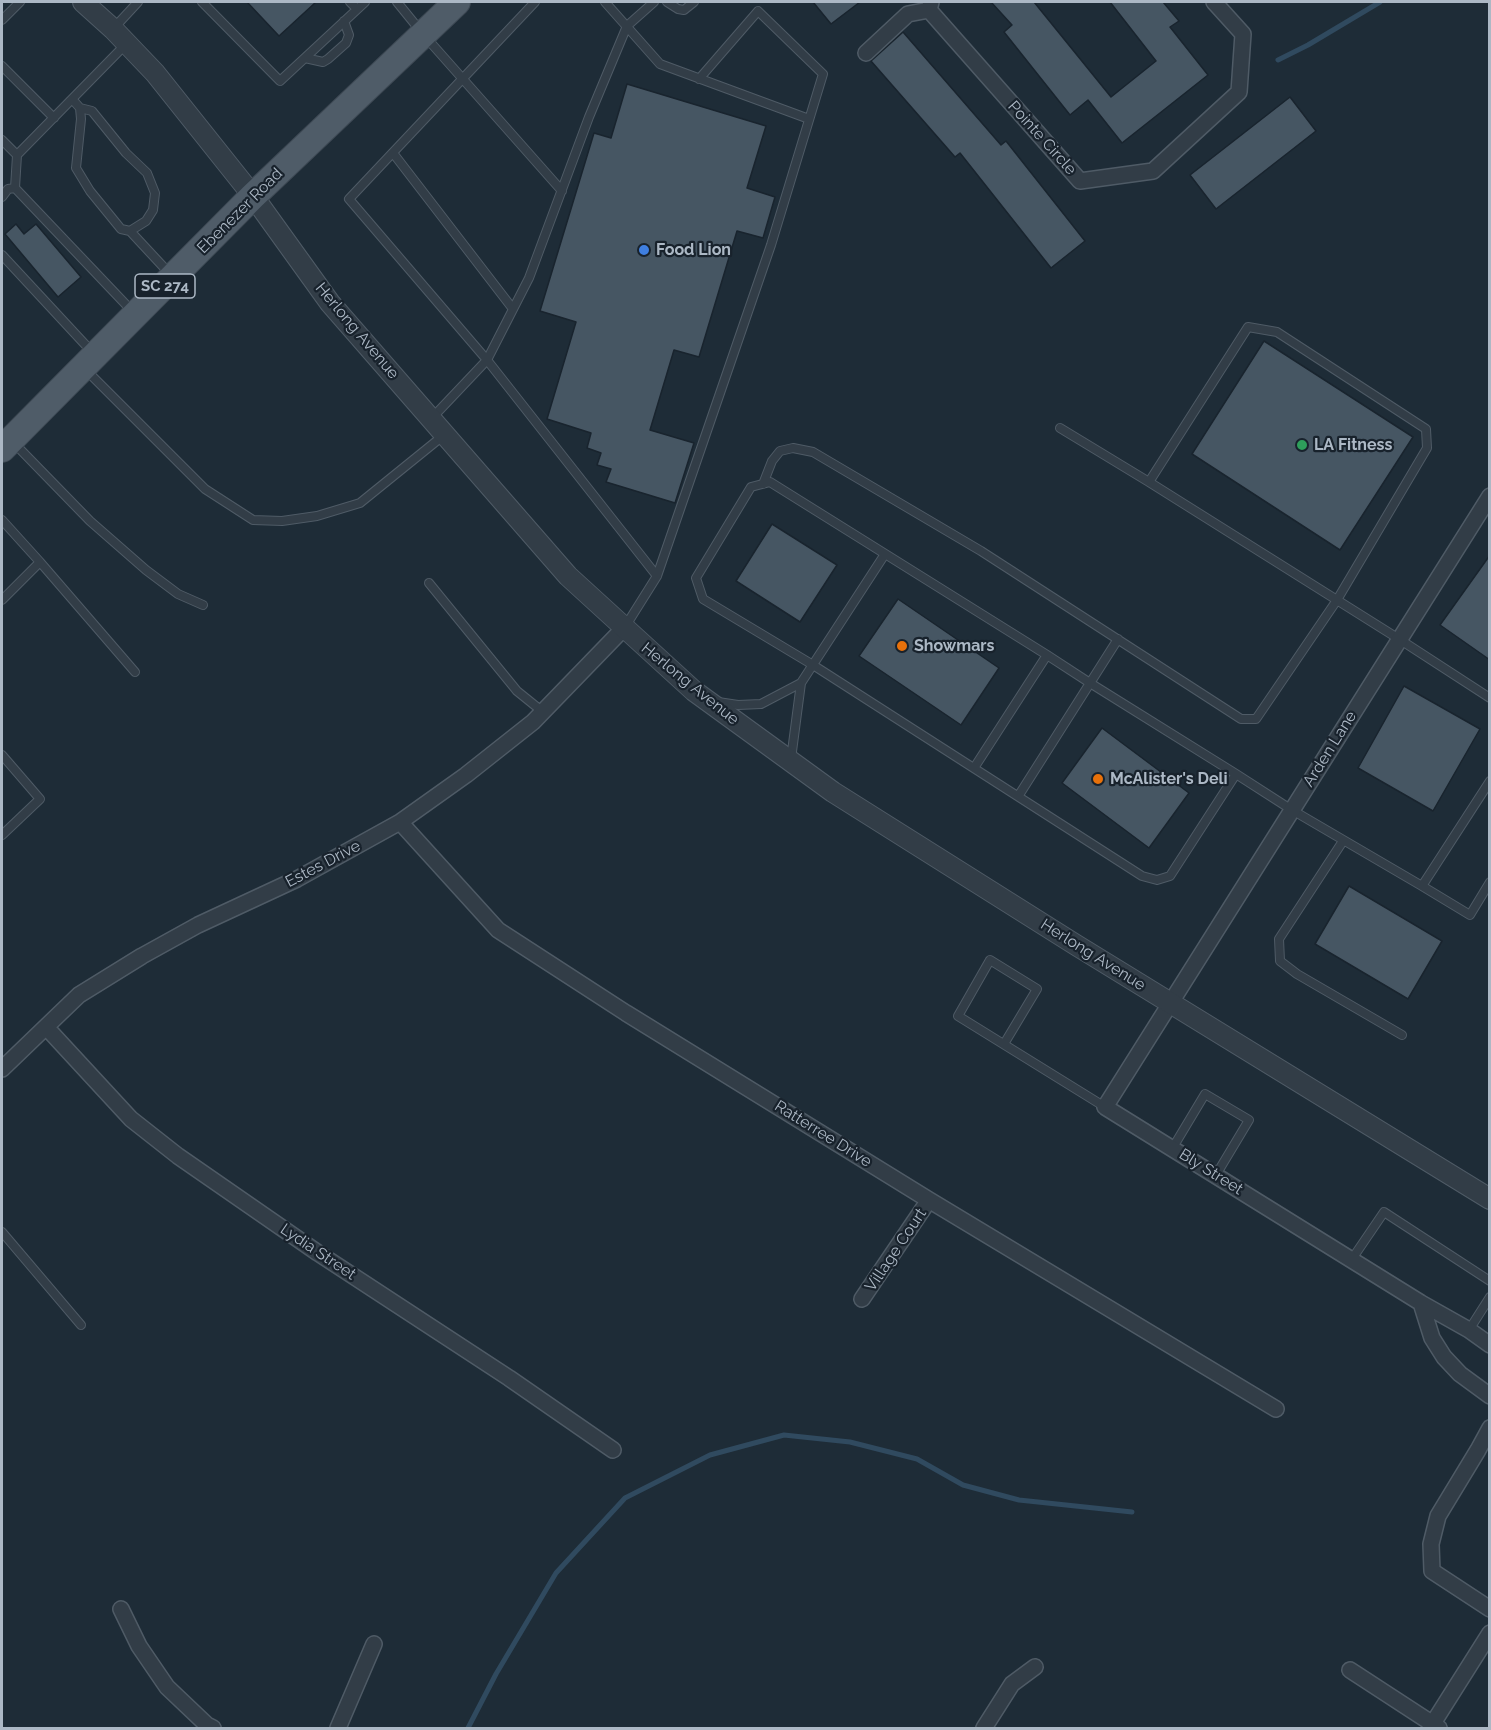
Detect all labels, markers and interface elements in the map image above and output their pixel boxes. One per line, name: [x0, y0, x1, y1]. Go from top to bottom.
street label: Pointe Circle: [1004, 97, 1080, 179]
street label: Ebenezer Road: [193, 164, 287, 258]
place label: Food Lion: [656, 240, 731, 260]
marker: Food Lion: [637, 243, 651, 257]
road number: SC 274: [135, 274, 195, 298]
street label: Herlong Avenue: [311, 279, 403, 383]
place label: LA Fitness: [1314, 435, 1392, 455]
marker: LA Fitness: [1295, 438, 1309, 452]
place label: Showmars: [914, 636, 994, 656]
street label: Herlong Avenue: [637, 639, 743, 729]
marker: Showmars: [895, 639, 909, 653]
street label: Arden Lane: [1299, 708, 1361, 790]
place label: McAlister's Deli: [1110, 769, 1228, 789]
marker: McAlister's Deli: [1091, 772, 1105, 786]
street label: Estes Drive: [282, 836, 364, 892]
street label: Herlong Avenue: [1037, 915, 1149, 995]
street label: Ratterree Drive: [771, 1096, 875, 1172]
street label: Bly Street: [1175, 1145, 1247, 1199]
street label: Village Court: [861, 1205, 931, 1295]
street label: Lydia Street: [277, 1220, 359, 1284]

